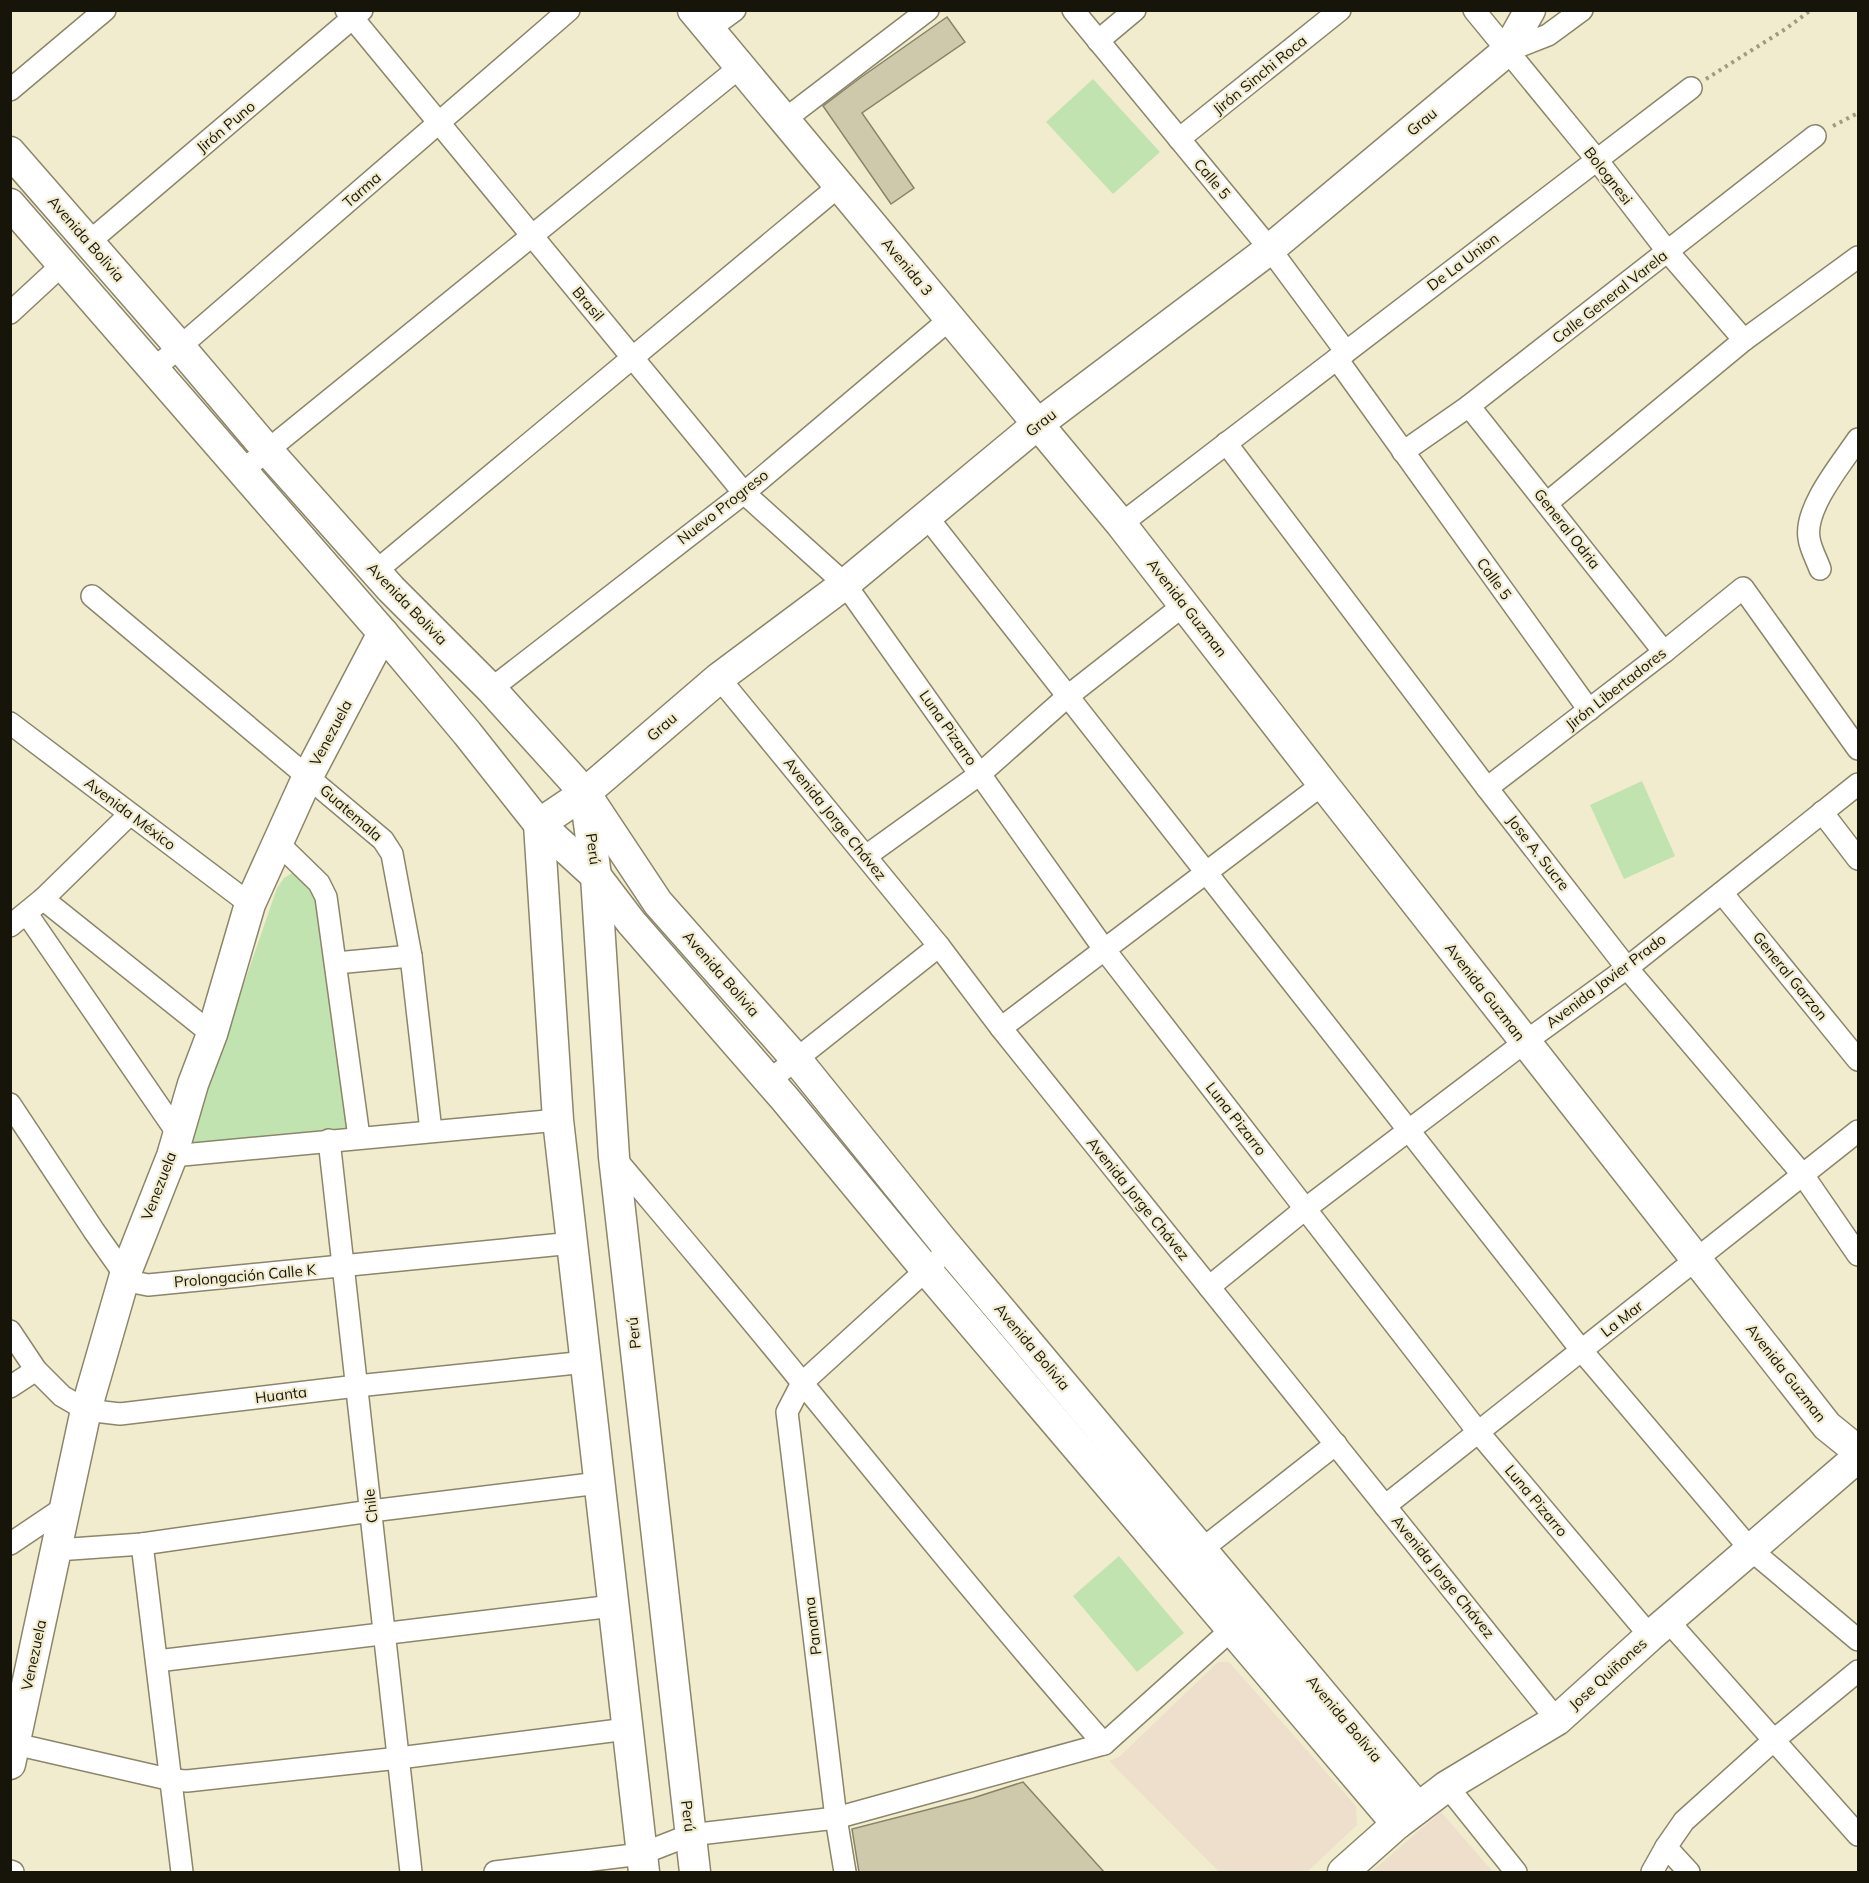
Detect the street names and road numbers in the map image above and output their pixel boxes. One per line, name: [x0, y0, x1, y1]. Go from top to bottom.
street label: Jirón Sinchi Roca: [1209, 31, 1311, 118]
street label: Jirón Puno: [192, 97, 259, 157]
street label: Grau: [1403, 103, 1441, 140]
street label: Bolognesi: [1580, 143, 1637, 208]
street label: Calle 5: [1190, 154, 1235, 203]
street label: Tarma: [339, 168, 385, 211]
street label: Avenida Bolivia: [44, 192, 129, 285]
street label: De La Union: [1423, 228, 1502, 295]
street label: Avenida 3: [878, 234, 937, 300]
street label: Calle General Varela: [1548, 246, 1671, 347]
street label: Brasil: [569, 283, 608, 325]
street label: Grau: [1021, 405, 1060, 441]
street label: Nuevo Progreso: [673, 465, 772, 548]
street label: General Odria: [1530, 485, 1605, 573]
street label: Calle 5: [1473, 554, 1516, 603]
street label: Avenida Guzman: [1143, 555, 1232, 661]
street label: Avenida Bolivia: [363, 558, 451, 649]
street label: Jirón Libertadores: [1562, 643, 1670, 734]
street label: Luna Pizarro: [915, 686, 981, 769]
street label: Venezuela: [305, 697, 356, 769]
street label: Grau: [643, 708, 681, 745]
street label: Avenida Jorge Chávez: [780, 753, 891, 884]
street label: Avenida México: [81, 773, 180, 854]
street label: Guatemala: [316, 780, 387, 845]
street label: Jose A. Sucre: [1503, 811, 1574, 894]
street label: Perú: [582, 832, 605, 866]
street label: Avenida Bolivia: [679, 927, 764, 1020]
street label: General Garzon: [1749, 928, 1832, 1024]
street label: Avenida Javier Prado: [1542, 929, 1669, 1032]
street label: Avenida Guzman: [1441, 939, 1530, 1045]
street label: Luna Pizarro: [1202, 1078, 1271, 1159]
street label: Avenida Jorge Chávez: [1083, 1133, 1194, 1264]
street label: Venezuela: [137, 1149, 180, 1223]
street label: Prolongación Calle K: [173, 1260, 317, 1291]
street label: La Mar: [1597, 1296, 1647, 1341]
street label: Avenida Bolivia: [991, 1299, 1074, 1394]
street label: Perú: [622, 1316, 645, 1350]
street label: Avenida Guzman: [1742, 1320, 1831, 1426]
street label: Huanta: [254, 1382, 308, 1407]
street label: Luna Pizarro: [1501, 1461, 1572, 1540]
street label: Chile: [359, 1488, 382, 1524]
street label: Avenida Jorge Chávez: [1388, 1511, 1499, 1642]
street label: Panama: [800, 1596, 825, 1656]
street label: Venezuela: [17, 1618, 50, 1692]
street label: Jose Quiñones: [1565, 1634, 1651, 1714]
street label: Avenida Bolivia: [1303, 1671, 1386, 1766]
street label: Perú: [677, 1799, 700, 1833]

